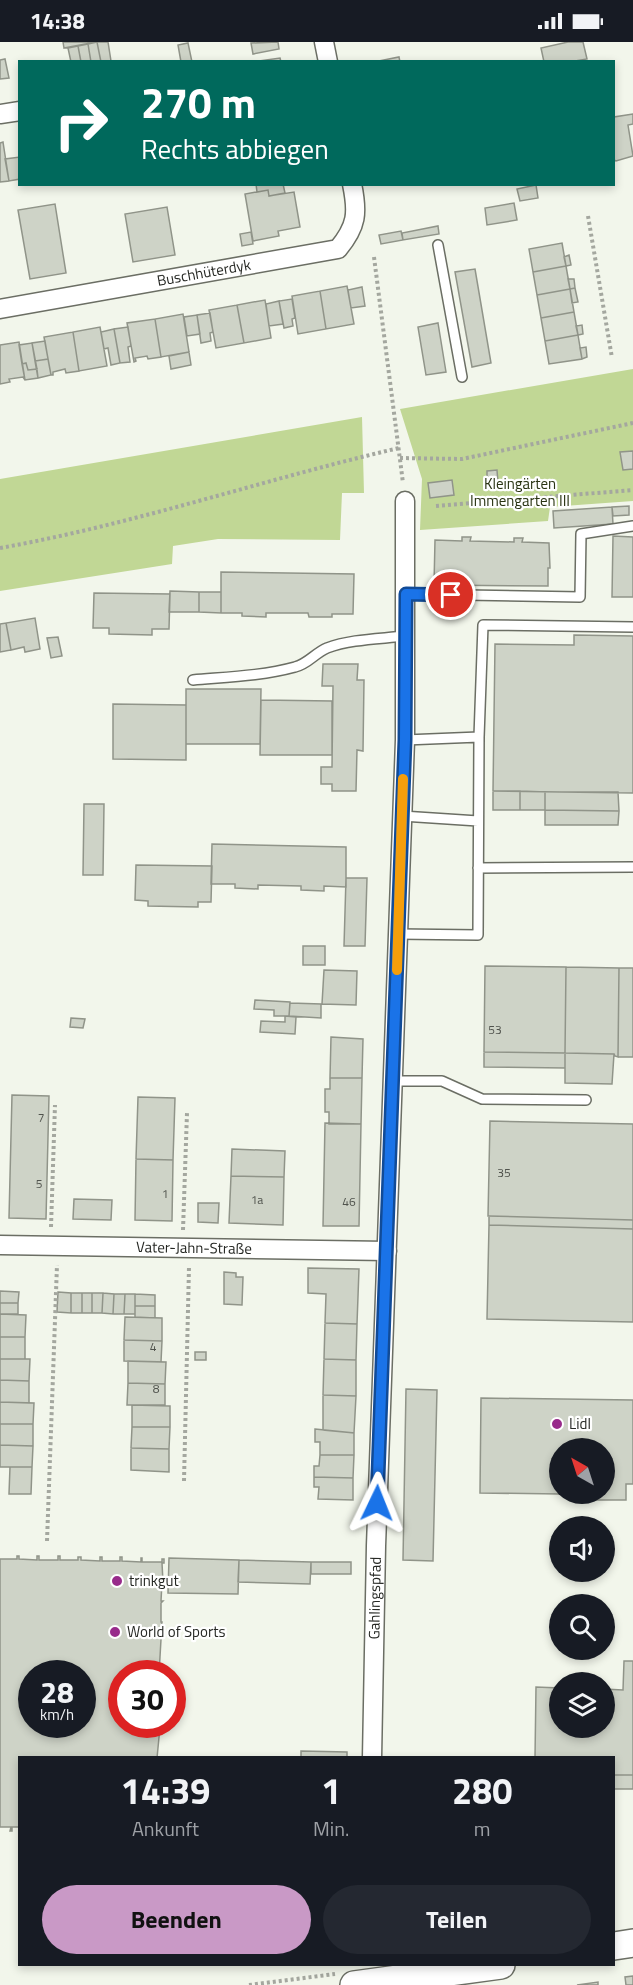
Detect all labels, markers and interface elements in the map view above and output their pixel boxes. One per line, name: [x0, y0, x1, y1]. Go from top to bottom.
text: 14:38: [30, 4, 85, 38]
text: 270 m: [141, 70, 256, 134]
icon: right: [42, 84, 120, 162]
text: Rechts abbiegen: [141, 128, 329, 169]
street label: Buschhüterdyk: [155, 253, 253, 292]
park label: Kleingärten Immengarten III: [470, 472, 570, 512]
pin: [425, 569, 476, 620]
icon: arrive: [434, 578, 467, 611]
house number: 53: [488, 1020, 502, 1039]
house number: 7: [38, 1108, 44, 1127]
house number: 35: [497, 1163, 511, 1182]
house number: 5: [36, 1174, 43, 1193]
house number: 1: [162, 1184, 168, 1203]
house number: 1a: [251, 1190, 263, 1209]
house number: 46: [342, 1192, 356, 1211]
street label: Vater-Jahn-Straße: [136, 1235, 252, 1260]
house number: 4: [150, 1337, 157, 1356]
house number: 8: [153, 1379, 160, 1398]
place label: Lidl: [569, 1412, 591, 1435]
marker: Lidl: [550, 1417, 564, 1431]
north arrow: [549, 1438, 615, 1504]
map controls: [549, 1438, 615, 1738]
position arrow: [345, 1471, 409, 1535]
button: sound: [549, 1516, 615, 1582]
street label: Gahlingspfad: [362, 1556, 387, 1640]
place label: trinkgut: [129, 1569, 180, 1592]
marker: trinkgut: [110, 1574, 124, 1588]
button: search: [549, 1594, 615, 1660]
place label: World of Sports: [127, 1620, 225, 1643]
marker: World of Sports: [108, 1625, 122, 1639]
speed limit sign: 30: [108, 1660, 186, 1738]
text: 28: [40, 1669, 74, 1715]
button: layers: [549, 1672, 615, 1738]
text: km/h: [40, 1703, 74, 1726]
text: 14:39: [121, 1763, 210, 1818]
text: 1: [321, 1763, 341, 1818]
text: 280: [452, 1763, 512, 1818]
text: Ankunft: [132, 1813, 199, 1844]
text: Min.: [313, 1813, 349, 1844]
text: m: [474, 1813, 491, 1844]
button: Beenden: [42, 1885, 311, 1954]
button: Teilen: [323, 1885, 591, 1954]

